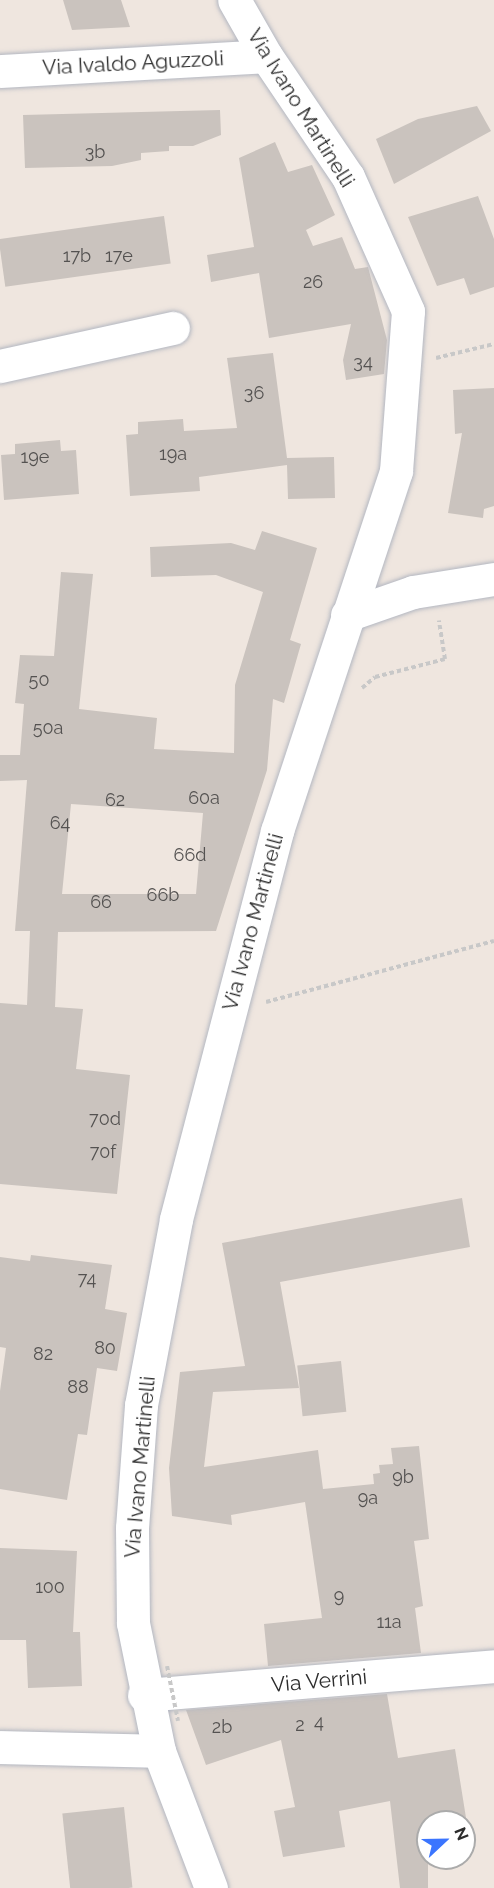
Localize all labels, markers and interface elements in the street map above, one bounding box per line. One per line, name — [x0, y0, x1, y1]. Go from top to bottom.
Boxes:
street label: Via Ivano Martinelli — [242, 24, 360, 192]
street label: Via Ivaldo Aguzzoli — [41, 46, 225, 80]
house number: 3b — [85, 141, 105, 163]
house number: 17b — [63, 245, 91, 267]
house number: 17e — [105, 245, 133, 267]
house number: 26 — [303, 271, 323, 293]
house number: 34 — [353, 351, 373, 373]
house number: 36 — [244, 382, 264, 404]
house number: 19a — [159, 443, 187, 465]
house number: 19e — [21, 446, 49, 468]
house number: 50 — [29, 669, 49, 691]
house number: 50a — [33, 717, 63, 739]
house number: 60a — [188, 787, 220, 809]
house number: 62 — [105, 789, 125, 811]
house number: 64 — [50, 812, 70, 834]
street label: Via Ivano Martinelli — [217, 831, 289, 1013]
house number: 66d — [174, 844, 206, 866]
house number: 66b — [147, 884, 179, 906]
house number: 66 — [90, 891, 112, 913]
house number: 70d — [89, 1108, 121, 1130]
house number: 70f — [90, 1141, 116, 1163]
house number: 74 — [78, 1268, 96, 1290]
house number: 80 — [94, 1337, 116, 1359]
house number: 82 — [33, 1343, 53, 1365]
street label: Via Ivano Martinelli — [119, 1375, 161, 1559]
house number: 88 — [67, 1376, 89, 1398]
house number: 9b — [392, 1466, 414, 1488]
house number: 9a — [358, 1487, 378, 1509]
house number: 100 — [35, 1576, 65, 1598]
house number: 9 — [334, 1585, 344, 1607]
house number: 11a — [376, 1611, 402, 1633]
street label: Via Verrini — [270, 1664, 368, 1698]
house number: 4 — [314, 1711, 324, 1733]
house number: 2 — [295, 1714, 305, 1736]
house number: 2b — [212, 1716, 232, 1738]
north arrow — [416, 1810, 476, 1870]
text: N — [450, 1825, 472, 1843]

